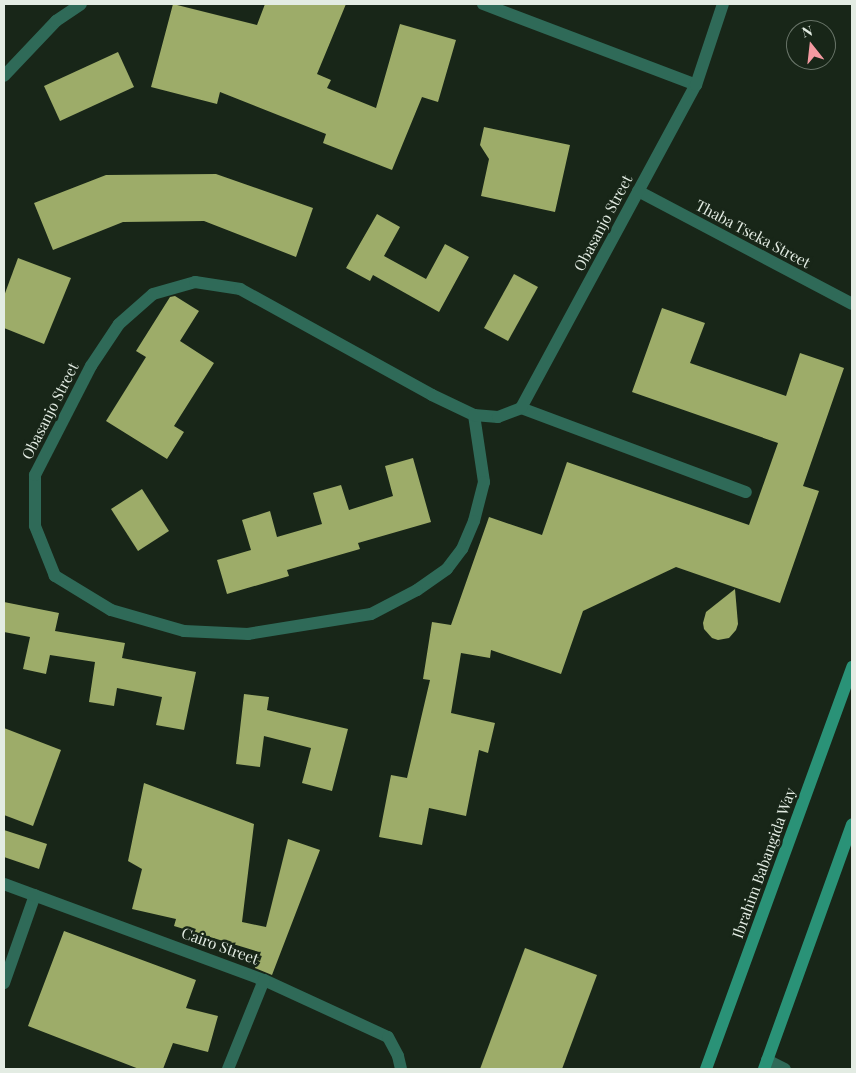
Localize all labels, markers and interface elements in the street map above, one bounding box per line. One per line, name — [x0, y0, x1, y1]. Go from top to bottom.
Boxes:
north arrow — [786, 20, 836, 70]
text: N — [800, 21, 814, 42]
street label: Obasanjo Street — [570, 172, 636, 274]
street label: Thaba Tseka Street — [692, 196, 814, 272]
street label: Obasanjo Street — [18, 360, 82, 462]
street label: Ibrahim Babangida Way — [728, 785, 800, 941]
street label: Cairo Street — [179, 924, 261, 968]

